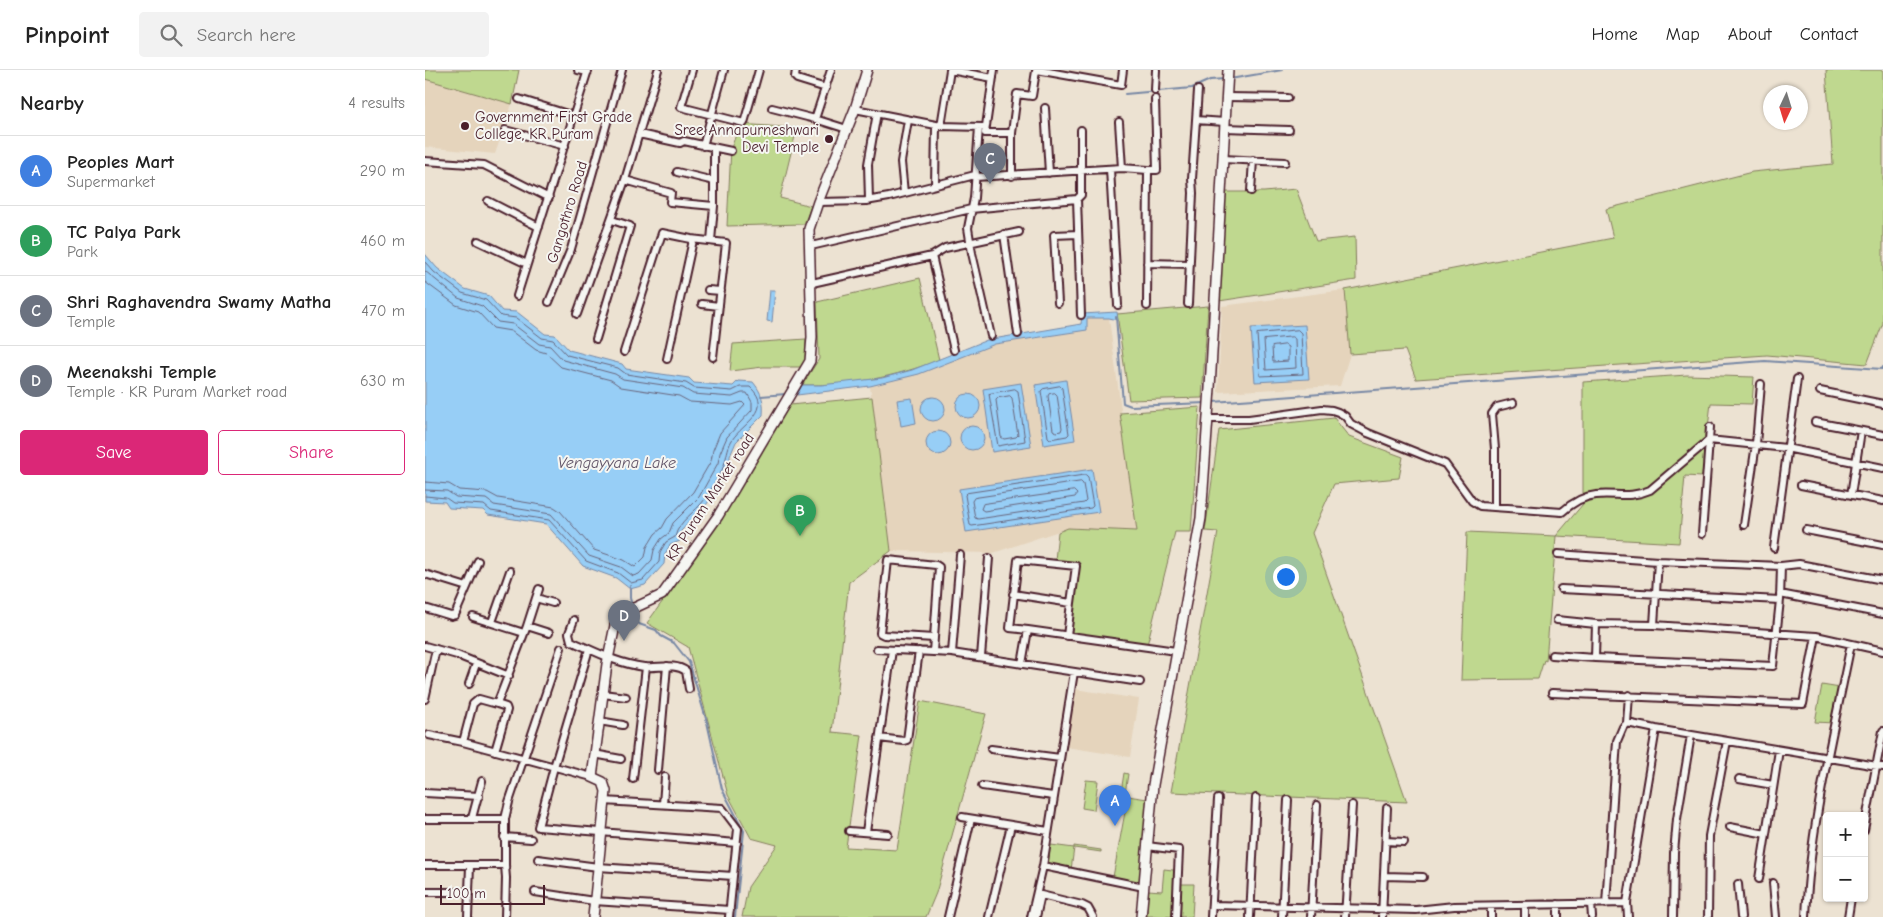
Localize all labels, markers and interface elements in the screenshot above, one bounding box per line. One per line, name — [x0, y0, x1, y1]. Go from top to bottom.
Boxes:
search box — [139, 12, 489, 57]
text: Pinpoint — [25, 21, 109, 49]
icon: search — [157, 21, 185, 49]
text: Search here — [197, 24, 296, 46]
text: Home — [1591, 24, 1638, 45]
text: Map — [1666, 24, 1700, 45]
text: About — [1728, 24, 1772, 45]
text: Contact — [1800, 24, 1858, 45]
north arrow — [1763, 85, 1808, 130]
text: Nearby — [20, 91, 84, 115]
text: 4 results — [348, 94, 405, 112]
place label: Government First Grade College, KR Puram — [475, 108, 632, 143]
marker: Government First Grade College, KR Puram — [459, 120, 471, 132]
place label: Sree Annapurneshwari Devi Temple — [674, 121, 819, 156]
marker: Sree Annapurneshwari Devi Temple — [823, 133, 835, 145]
pin: C — [974, 143, 1006, 184]
text: Peoples Mart — [67, 151, 174, 173]
street label: Gangothro Road — [543, 159, 591, 265]
text: A — [32, 162, 40, 180]
text: 290 m — [360, 162, 405, 180]
text: Supermarket — [67, 173, 155, 191]
text: TC Palya Park — [67, 221, 181, 243]
text: B — [31, 232, 41, 250]
text: 460 m — [360, 232, 405, 250]
text: Park — [67, 243, 98, 261]
text: Shri Raghavendra Swamy Matha — [67, 291, 331, 313]
text: C — [31, 302, 41, 320]
text: 470 m — [361, 302, 405, 320]
text: Temple — [67, 313, 115, 331]
text: Meenakshi Temple — [67, 361, 216, 383]
text: D — [31, 372, 41, 390]
text: 630 m — [360, 372, 405, 390]
text: Temple · KR Puram Market road — [67, 383, 287, 401]
button: Save — [20, 430, 208, 475]
button: Share — [218, 430, 405, 475]
street label: KR Puram Market road — [662, 430, 758, 564]
water label: Vengayyana Lake — [558, 454, 676, 472]
pin: B — [784, 495, 816, 536]
your location — [1273, 564, 1299, 590]
pin: D — [608, 600, 640, 641]
pin: A — [1099, 785, 1131, 826]
map controls — [1823, 812, 1868, 902]
button: + — [1823, 812, 1868, 857]
button: − — [1823, 857, 1868, 902]
scale bar — [440, 882, 545, 905]
text: 100 m — [447, 885, 486, 902]

